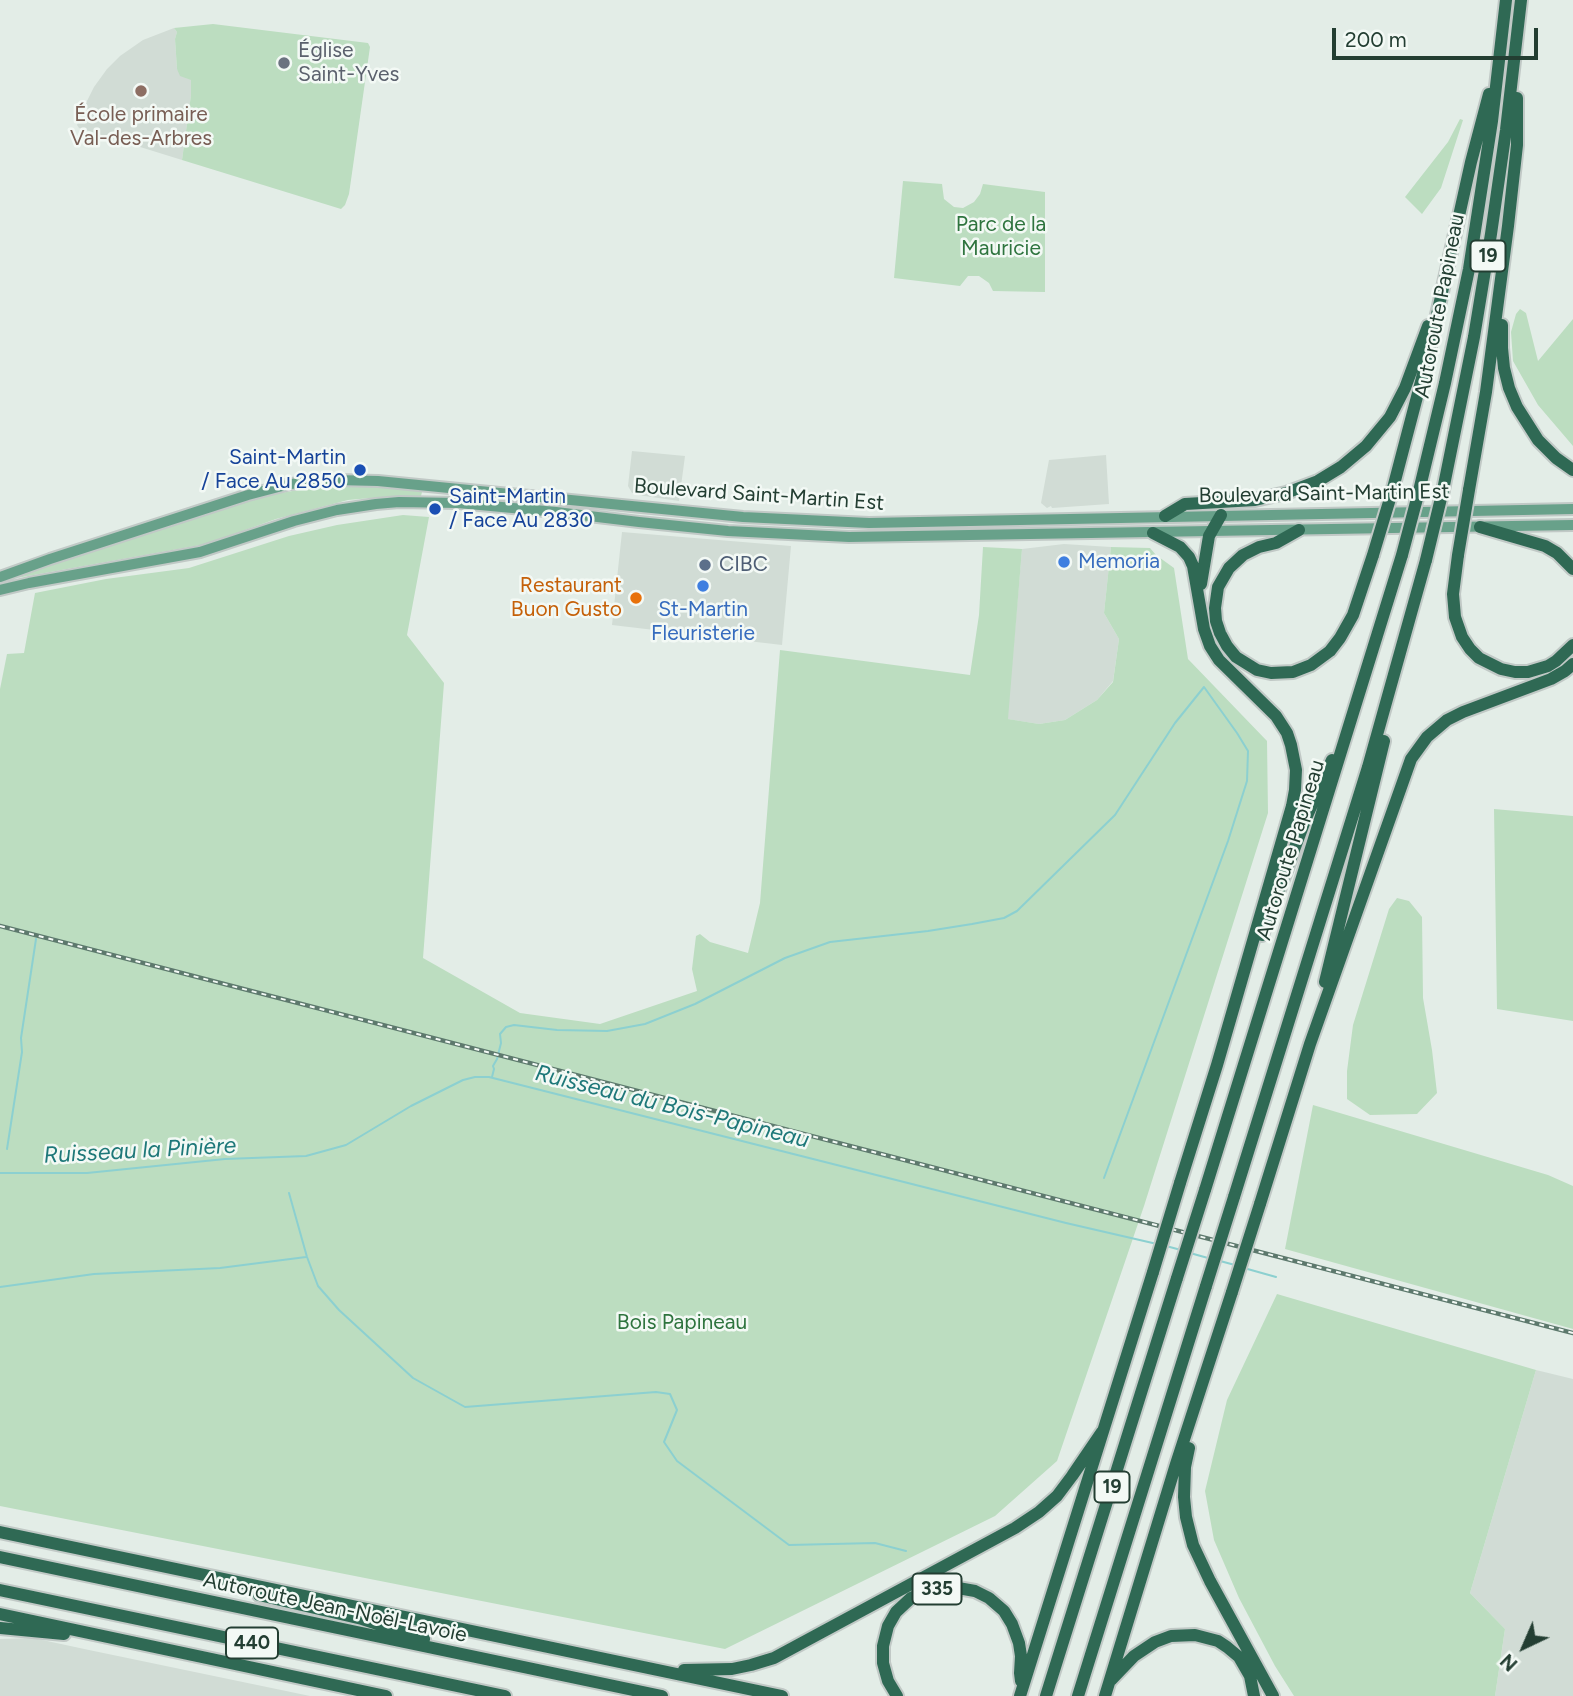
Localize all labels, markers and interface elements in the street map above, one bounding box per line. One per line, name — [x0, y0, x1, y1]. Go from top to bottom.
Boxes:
scale bar — [1335, 14, 1542, 58]
text: 200 m — [1345, 27, 1407, 52]
place label: Église Saint-Yves — [298, 38, 399, 88]
marker: Église Saint-Yves — [276, 55, 292, 71]
marker: École primaire Val-des-Arbres — [133, 83, 149, 99]
place label: École primaire Val-des-Arbres — [70, 102, 212, 152]
park label: Parc de la Mauricie — [956, 212, 1046, 262]
street label: Autoroute Papineau — [1410, 212, 1470, 400]
road number: 19 — [1470, 240, 1506, 272]
place label: Saint-Martin / Face Au 2850 — [201, 445, 346, 495]
marker: Saint-Martin / Face Au 2850 — [352, 462, 368, 478]
street label: Boulevard Saint-Martin Est — [633, 474, 885, 516]
street label: Boulevard Saint-Martin Est — [1198, 479, 1450, 509]
place label: Saint-Martin / Face Au 2830 — [449, 484, 593, 534]
marker: Saint-Martin / Face Au 2830 — [427, 501, 443, 517]
place label: Memoria — [1078, 549, 1160, 575]
place label: CIBC — [719, 552, 768, 578]
marker: Memoria — [1056, 554, 1072, 570]
marker: CIBC — [697, 557, 713, 573]
place label: Restaurant Buon Gusto — [511, 573, 622, 623]
marker: St-Martin Fleuristerie — [695, 578, 711, 594]
marker: Restaurant Buon Gusto — [628, 590, 644, 606]
place label: St-Martin Fleuristerie — [651, 597, 755, 647]
street label: Autoroute Papineau — [1252, 757, 1330, 943]
water label: Ruisseau du Bois-Papineau — [532, 1060, 812, 1154]
water label: Ruisseau la Pinière — [43, 1132, 237, 1170]
park label: Bois Papineau — [617, 1310, 747, 1336]
road number: 19 — [1094, 1471, 1130, 1502]
street label: Autoroute Jean-Noël-Lavoie — [201, 1568, 469, 1648]
road number: 335 — [912, 1574, 962, 1604]
north arrow — [1489, 1612, 1559, 1682]
road number: 440 — [226, 1628, 278, 1658]
text: N — [1496, 1649, 1522, 1676]

